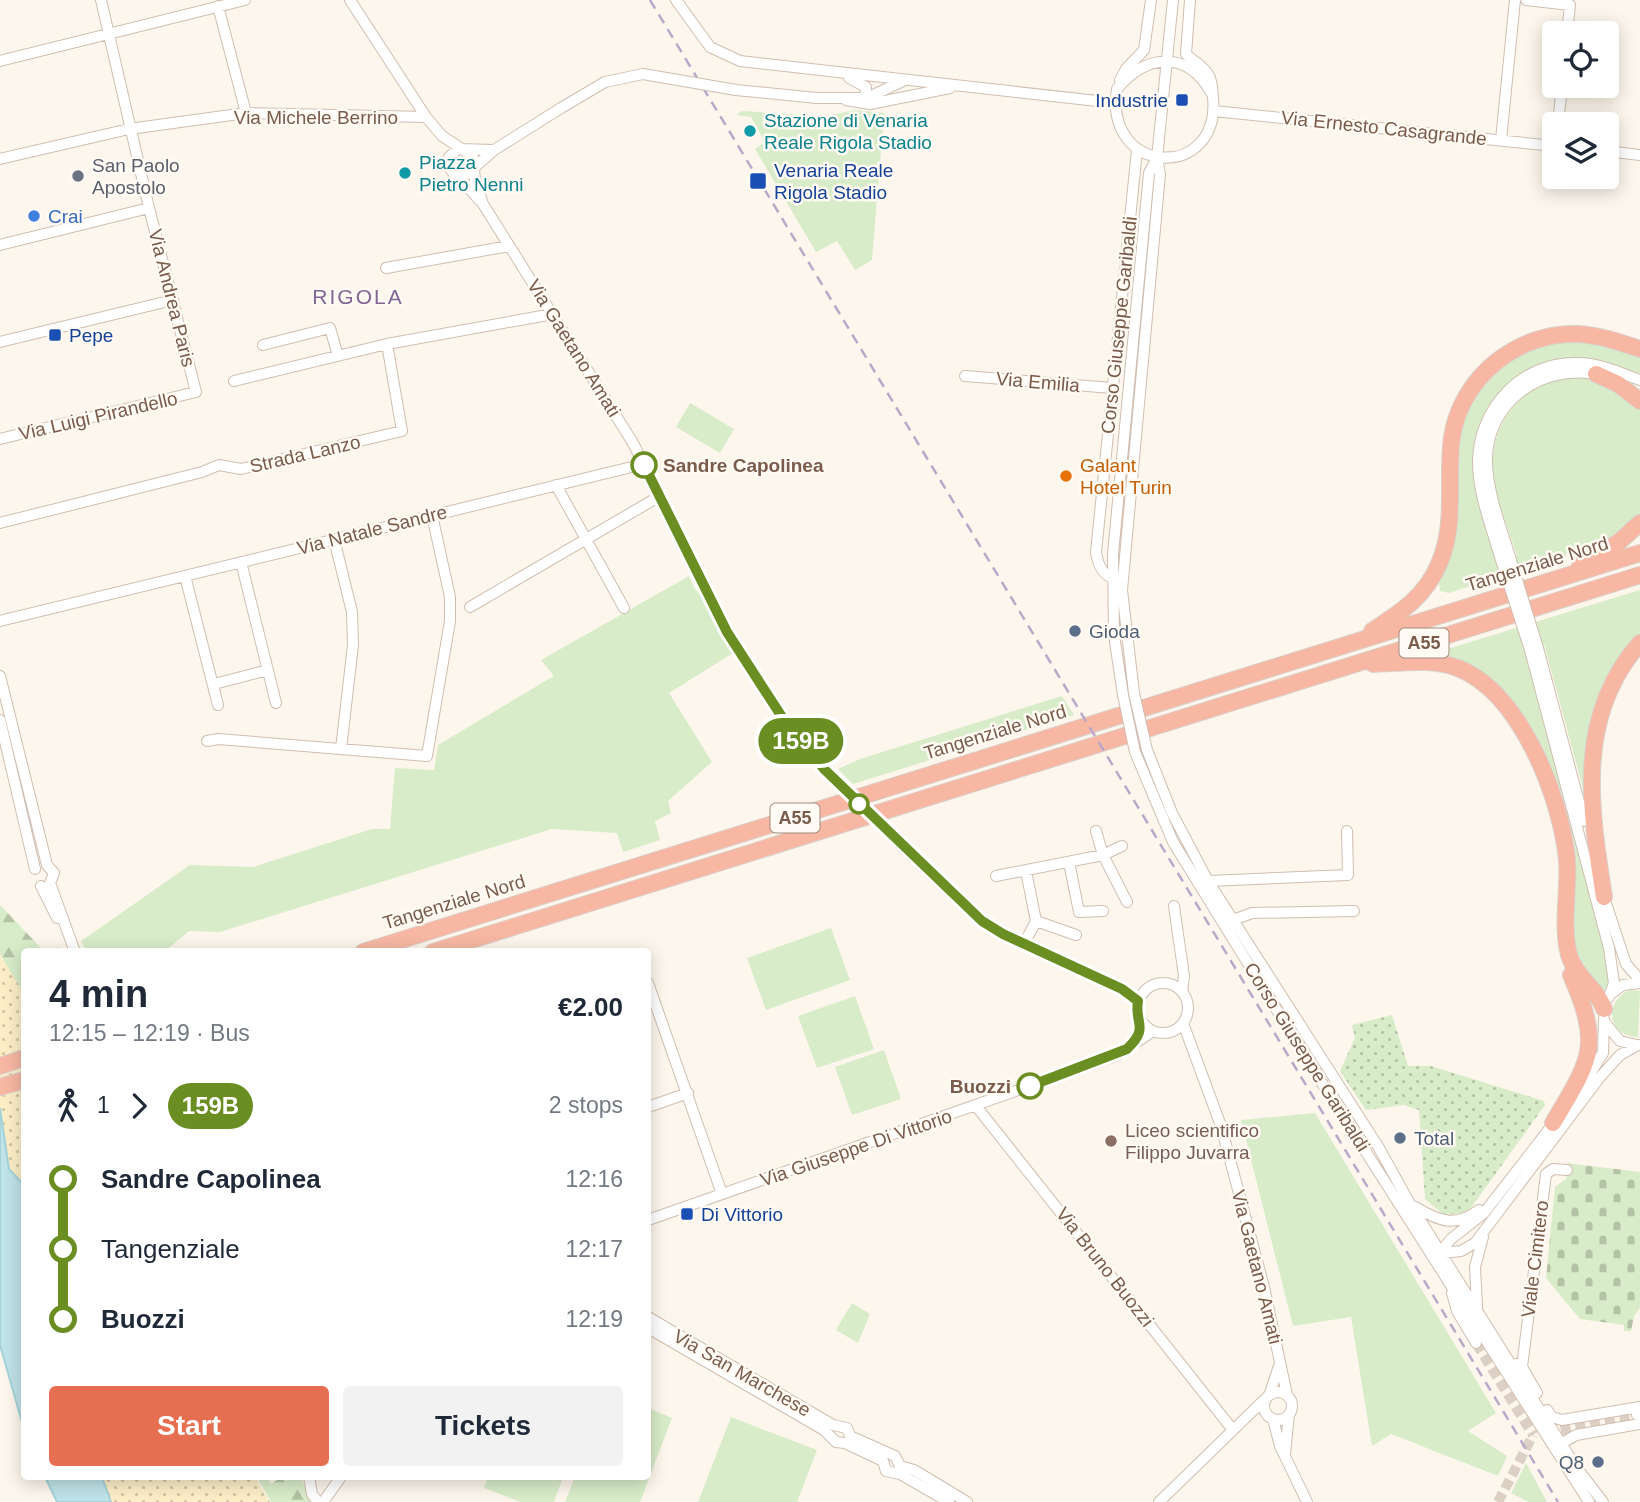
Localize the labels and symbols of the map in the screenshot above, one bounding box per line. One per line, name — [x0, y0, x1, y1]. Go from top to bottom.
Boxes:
place label: Industrie — [1095, 90, 1168, 111]
marker: Industrie — [1174, 92, 1190, 108]
street label: Via Michele Berrino — [234, 107, 398, 128]
street label: Via Ernesto Casagrande — [1280, 107, 1488, 149]
place label: Stazione di Venaria Reale Rigola Stadio — [764, 110, 932, 153]
marker: Stazione di Venaria Reale Rigola Stadio — [742, 123, 758, 139]
place label: Piazza Pietro Nenni — [419, 152, 524, 195]
place label: San Paolo Apostolo — [92, 155, 180, 198]
place label: Venaria Reale Rigola Stadio — [774, 160, 893, 203]
marker: Piazza Pietro Nenni — [397, 165, 413, 181]
marker: San Paolo Apostolo — [70, 168, 86, 184]
marker: Venaria Reale Rigola Stadio — [748, 171, 768, 191]
place label: Crai — [48, 206, 83, 227]
marker: Crai — [26, 208, 42, 224]
street label: Corso Giuseppe Garibaldi — [1097, 215, 1141, 435]
street label: Via Andrea Paris — [145, 227, 199, 369]
street label: Via Gaetano Amati — [523, 275, 625, 421]
district label: RIGOLA — [312, 285, 404, 308]
place label: Pepe — [69, 325, 113, 346]
marker: Pepe — [47, 327, 63, 343]
street label: Via Emilia — [995, 368, 1081, 396]
street label: Via Luigi Pirandello — [17, 388, 179, 444]
street label: Strada Lanzo — [248, 431, 362, 477]
marker: Sandre Capolinea — [631, 452, 657, 478]
place label: Sandre Capolinea — [663, 455, 824, 476]
place label: Galant Hotel Turin — [1080, 455, 1172, 498]
marker: Galant Hotel Turin — [1058, 468, 1074, 484]
street label: Via Natale Sandre — [295, 501, 449, 559]
street label: Tangenziale Nord — [1463, 532, 1611, 596]
place label: Gioda — [1089, 621, 1140, 642]
marker: Gioda — [1067, 623, 1083, 639]
road number: A55 — [1400, 628, 1448, 658]
street label: Tangenziale Nord — [921, 700, 1069, 764]
line badge: 159B — [752, 718, 850, 764]
unlabelled marker — [849, 794, 869, 814]
road number: A55 — [770, 804, 820, 832]
street label: Tangenziale Nord — [380, 870, 528, 934]
street label: Corso Giuseppe Garibaldi — [1240, 959, 1374, 1155]
marker: Buozzi — [1017, 1073, 1043, 1099]
place label: Buozzi — [950, 1076, 1011, 1097]
street label: Via Giuseppe Di Vittorio — [758, 1105, 954, 1191]
place label: Liceo scientifico Filippo Juvarra — [1125, 1120, 1259, 1163]
place label: Total — [1414, 1128, 1454, 1149]
marker: Total — [1392, 1130, 1408, 1146]
marker: Liceo scientifico Filippo Juvarra — [1103, 1133, 1119, 1149]
street label: Via Gaetano Amati — [1228, 1188, 1286, 1346]
street label: Viale Cimitero — [1517, 1199, 1553, 1319]
street label: Via Bruno Buozzi — [1052, 1203, 1158, 1331]
place label: Di Vittorio — [701, 1204, 783, 1225]
marker: Di Vittorio — [679, 1206, 695, 1222]
street label: Via San Marchese — [670, 1325, 814, 1421]
place label: Q8 — [1559, 1452, 1584, 1473]
marker: Q8 — [1590, 1454, 1606, 1470]

